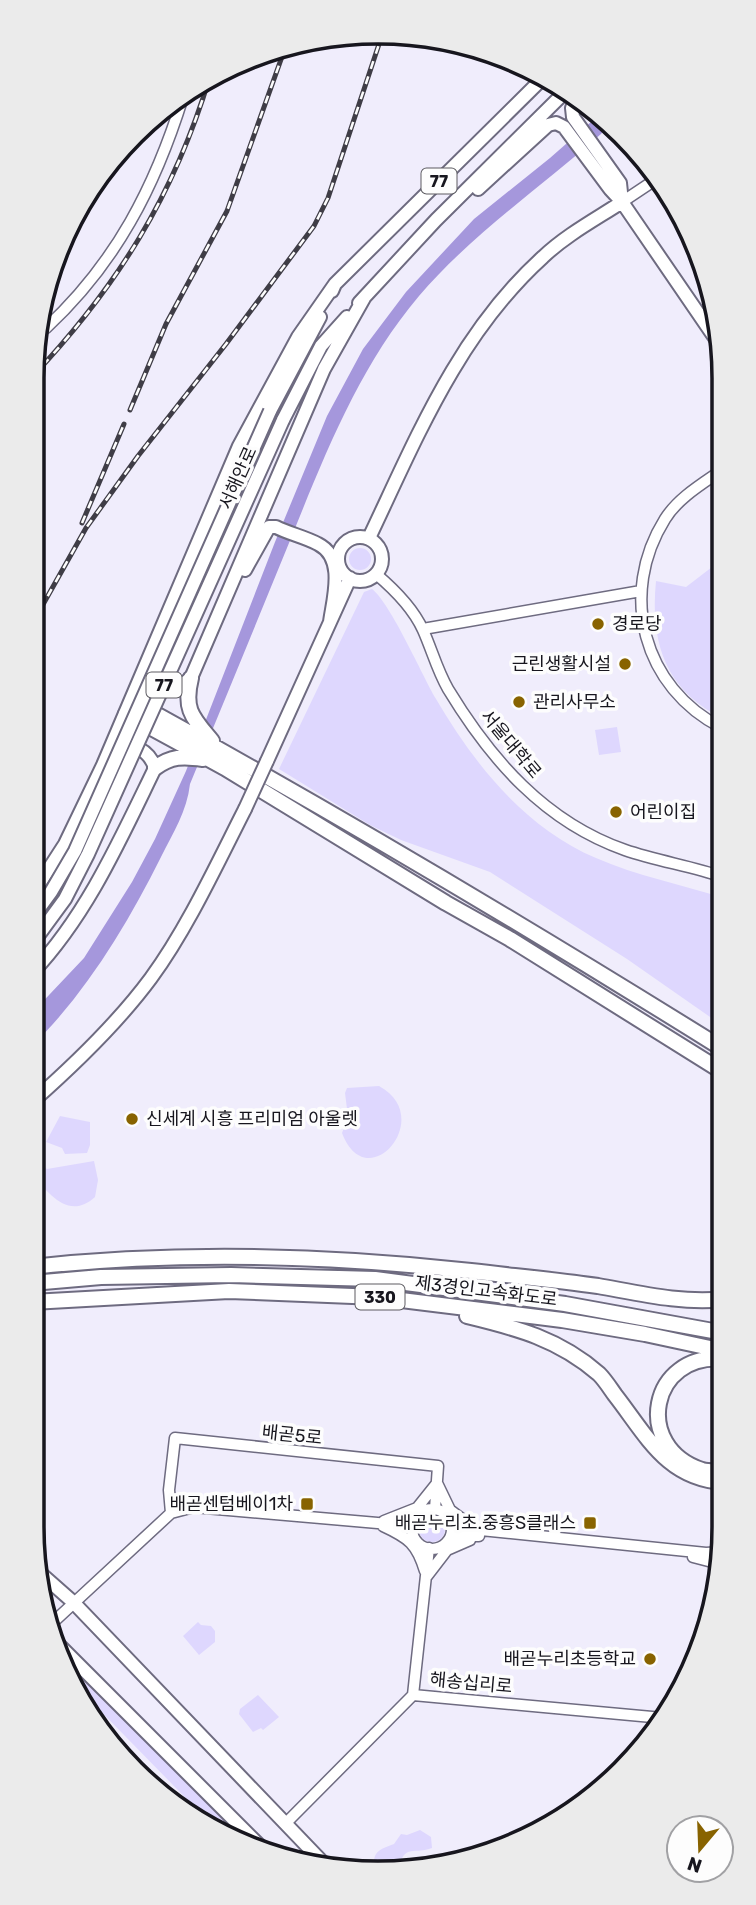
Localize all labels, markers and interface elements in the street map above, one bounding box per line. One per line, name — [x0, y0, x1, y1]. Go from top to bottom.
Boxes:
road number: 77 — [422, 168, 457, 194]
street label: 서해안로 — [214, 443, 262, 513]
place label: 경로당 — [612, 613, 662, 635]
marker: 경로당 — [590, 616, 606, 632]
place label: 근린생활시설 — [512, 653, 611, 675]
marker: 근린생활시설 — [617, 656, 633, 672]
road number: 77 — [146, 672, 182, 698]
place label: 관리사무소 — [533, 691, 616, 713]
marker: 관리사무소 — [511, 694, 527, 710]
street label: 서울대학로 — [476, 705, 546, 783]
place label: 어린이집 — [630, 801, 696, 823]
marker: 어린이집 — [608, 804, 624, 820]
place label: 신세계 시흥 프리미엄 아울렛 — [146, 1108, 358, 1130]
marker: 신세계 시흥 프리미엄 아울렛 — [124, 1111, 140, 1127]
street label: 제3경인고속화도로 — [414, 1271, 558, 1311]
road number: 330 — [356, 1284, 404, 1310]
street label: 배곧5로 — [261, 1421, 323, 1449]
place label: 배곧센텀베이1차 — [169, 1493, 293, 1515]
marker: 배곧센텀베이1차 — [299, 1496, 315, 1512]
place label: 배곧누리초.중흥S클래스 — [395, 1512, 576, 1534]
marker: 배곧누리초.중흥S클래스 — [582, 1515, 598, 1531]
place label: 배곧누리초등학교 — [504, 1648, 636, 1670]
marker: 배곧누리초등학교 — [642, 1651, 658, 1667]
street label: 해송십리로 — [429, 1668, 513, 1698]
north arrow — [665, 1814, 735, 1884]
text: N — [684, 1852, 705, 1878]

